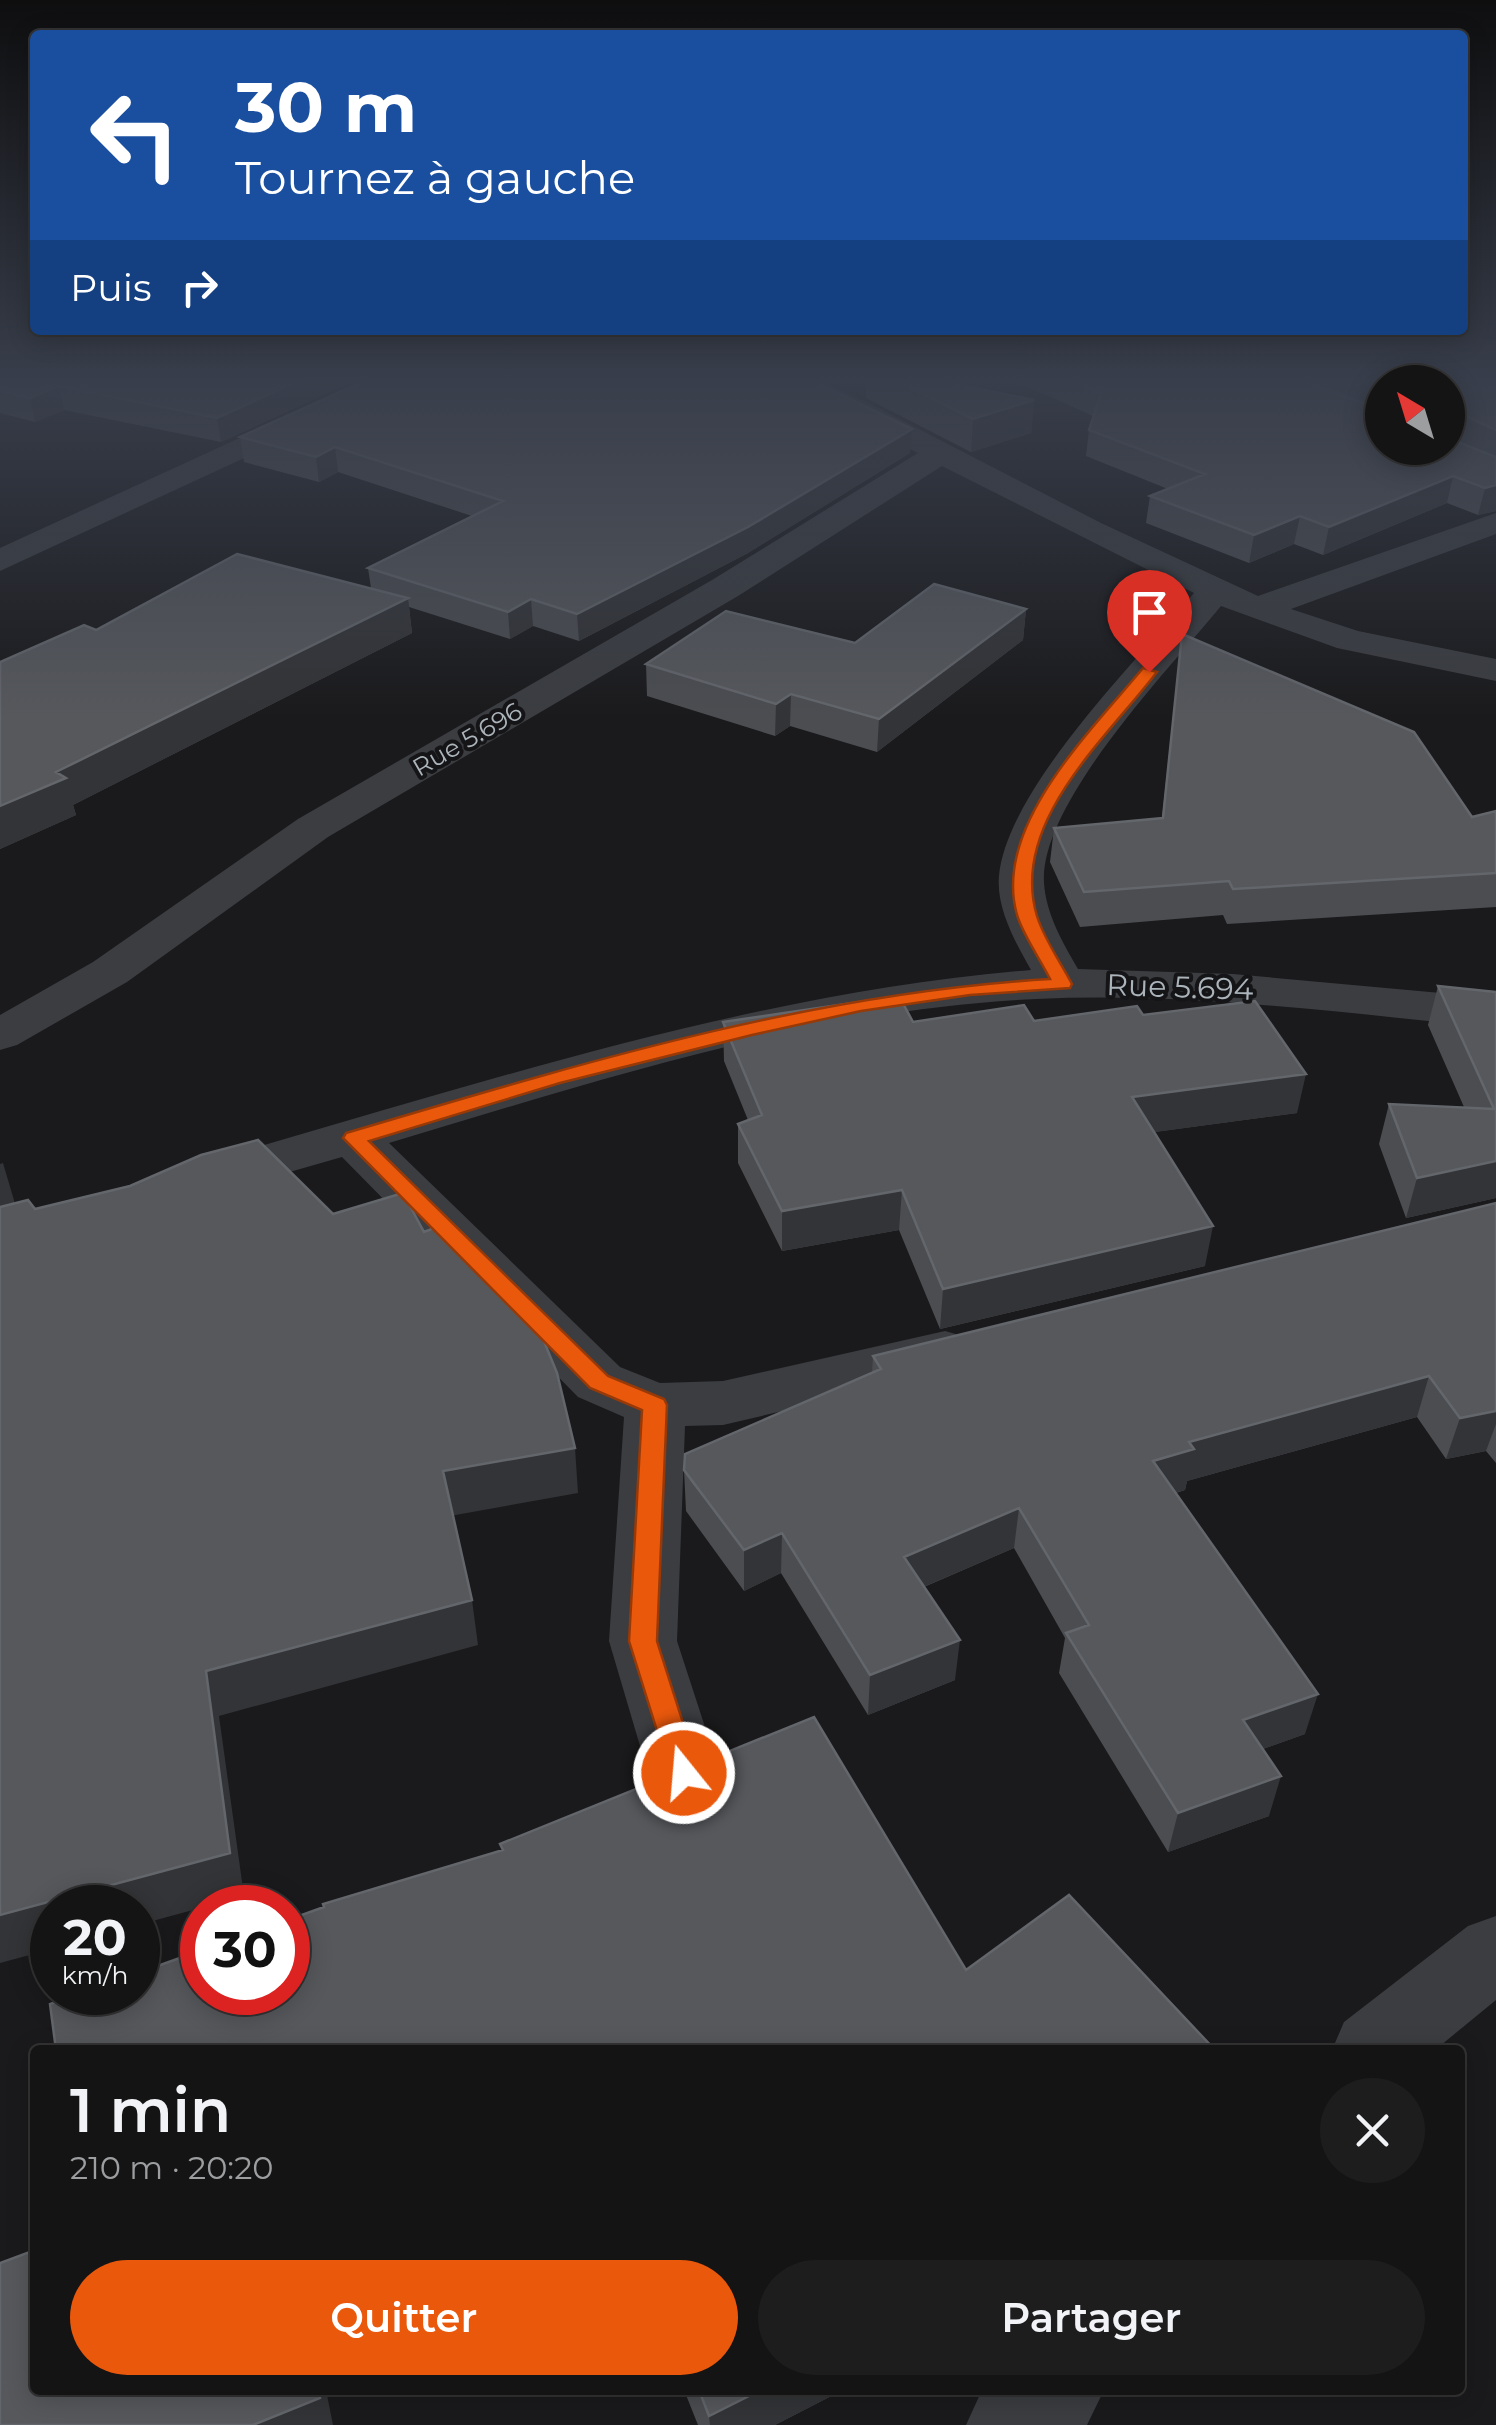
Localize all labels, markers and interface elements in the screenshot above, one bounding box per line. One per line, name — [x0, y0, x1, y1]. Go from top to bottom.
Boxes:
text: 30 m — [235, 64, 417, 150]
icon: left — [70, 70, 200, 200]
text: Tournez à gauche — [235, 150, 635, 205]
icon: right — [172, 260, 227, 315]
text: Puis — [70, 264, 152, 311]
north arrow — [1365, 365, 1465, 465]
map controls — [1365, 365, 1465, 465]
pin — [1107, 570, 1192, 673]
icon: arrive — [1122, 585, 1177, 640]
street label: Rue 5.696 — [407, 696, 527, 782]
street label: Rue 5.694 — [1106, 966, 1254, 1008]
position arrow — [632, 1721, 736, 1825]
speed limit sign: 30 — [180, 1885, 310, 2015]
text: 20 — [63, 1907, 127, 1968]
text: km/h — [62, 1960, 128, 1990]
text: 1 min — [70, 2074, 231, 2147]
button: close — [1320, 2078, 1425, 2183]
text: 210 m · 20:20 — [70, 2148, 273, 2187]
button: Quitter — [70, 2260, 738, 2375]
button: Partager — [758, 2260, 1425, 2375]

